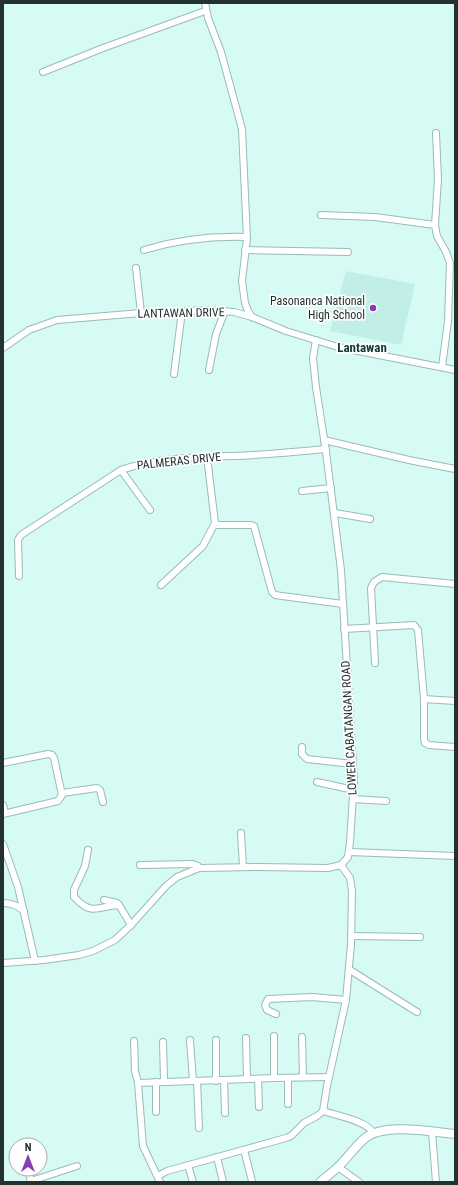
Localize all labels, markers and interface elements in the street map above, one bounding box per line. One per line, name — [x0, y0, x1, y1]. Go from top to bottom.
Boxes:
place label: Pasonanca National High School — [270, 294, 365, 322]
marker: Pasonanca National High School — [368, 303, 378, 313]
street label: LANTAWAN DRIVE — [137, 305, 225, 321]
district label: Lantawan — [337, 340, 387, 355]
street label: PALMERAS DRIVE — [136, 450, 222, 472]
street label: LOWER CABATANGAN ROAD — [338, 660, 360, 796]
north arrow — [8, 1137, 48, 1177]
text: N — [25, 1141, 32, 1154]

